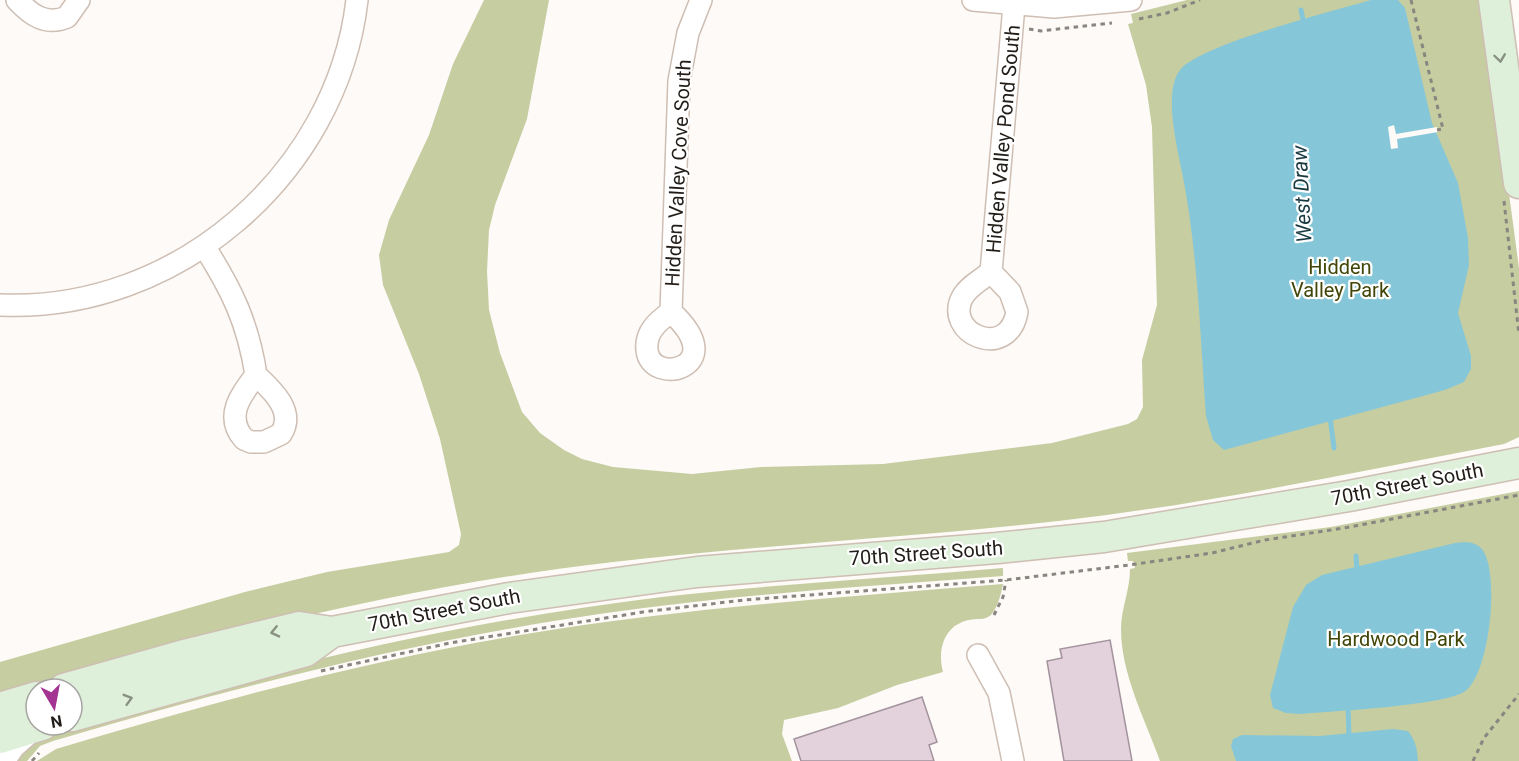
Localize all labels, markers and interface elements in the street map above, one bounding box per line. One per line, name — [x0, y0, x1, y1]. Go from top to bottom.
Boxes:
street label: Hidden Valley Pond South — [981, 24, 1025, 254]
one-way arrow — [1494, 53, 1506, 62]
street label: Hidden Valley Cove South — [660, 59, 696, 287]
water label: West Draw — [1287, 144, 1317, 243]
park label: Hidden Valley Park — [1291, 255, 1390, 302]
street label: 70th Street South — [1329, 457, 1485, 511]
street label: 70th Street South — [848, 536, 1004, 570]
street label: 70th Street South — [366, 583, 522, 637]
one-way arrow — [270, 625, 280, 638]
park label: Hardwood Park — [1327, 627, 1466, 651]
north arrow — [24, 677, 84, 737]
one-way arrow — [122, 694, 133, 706]
text: N — [49, 711, 64, 732]

